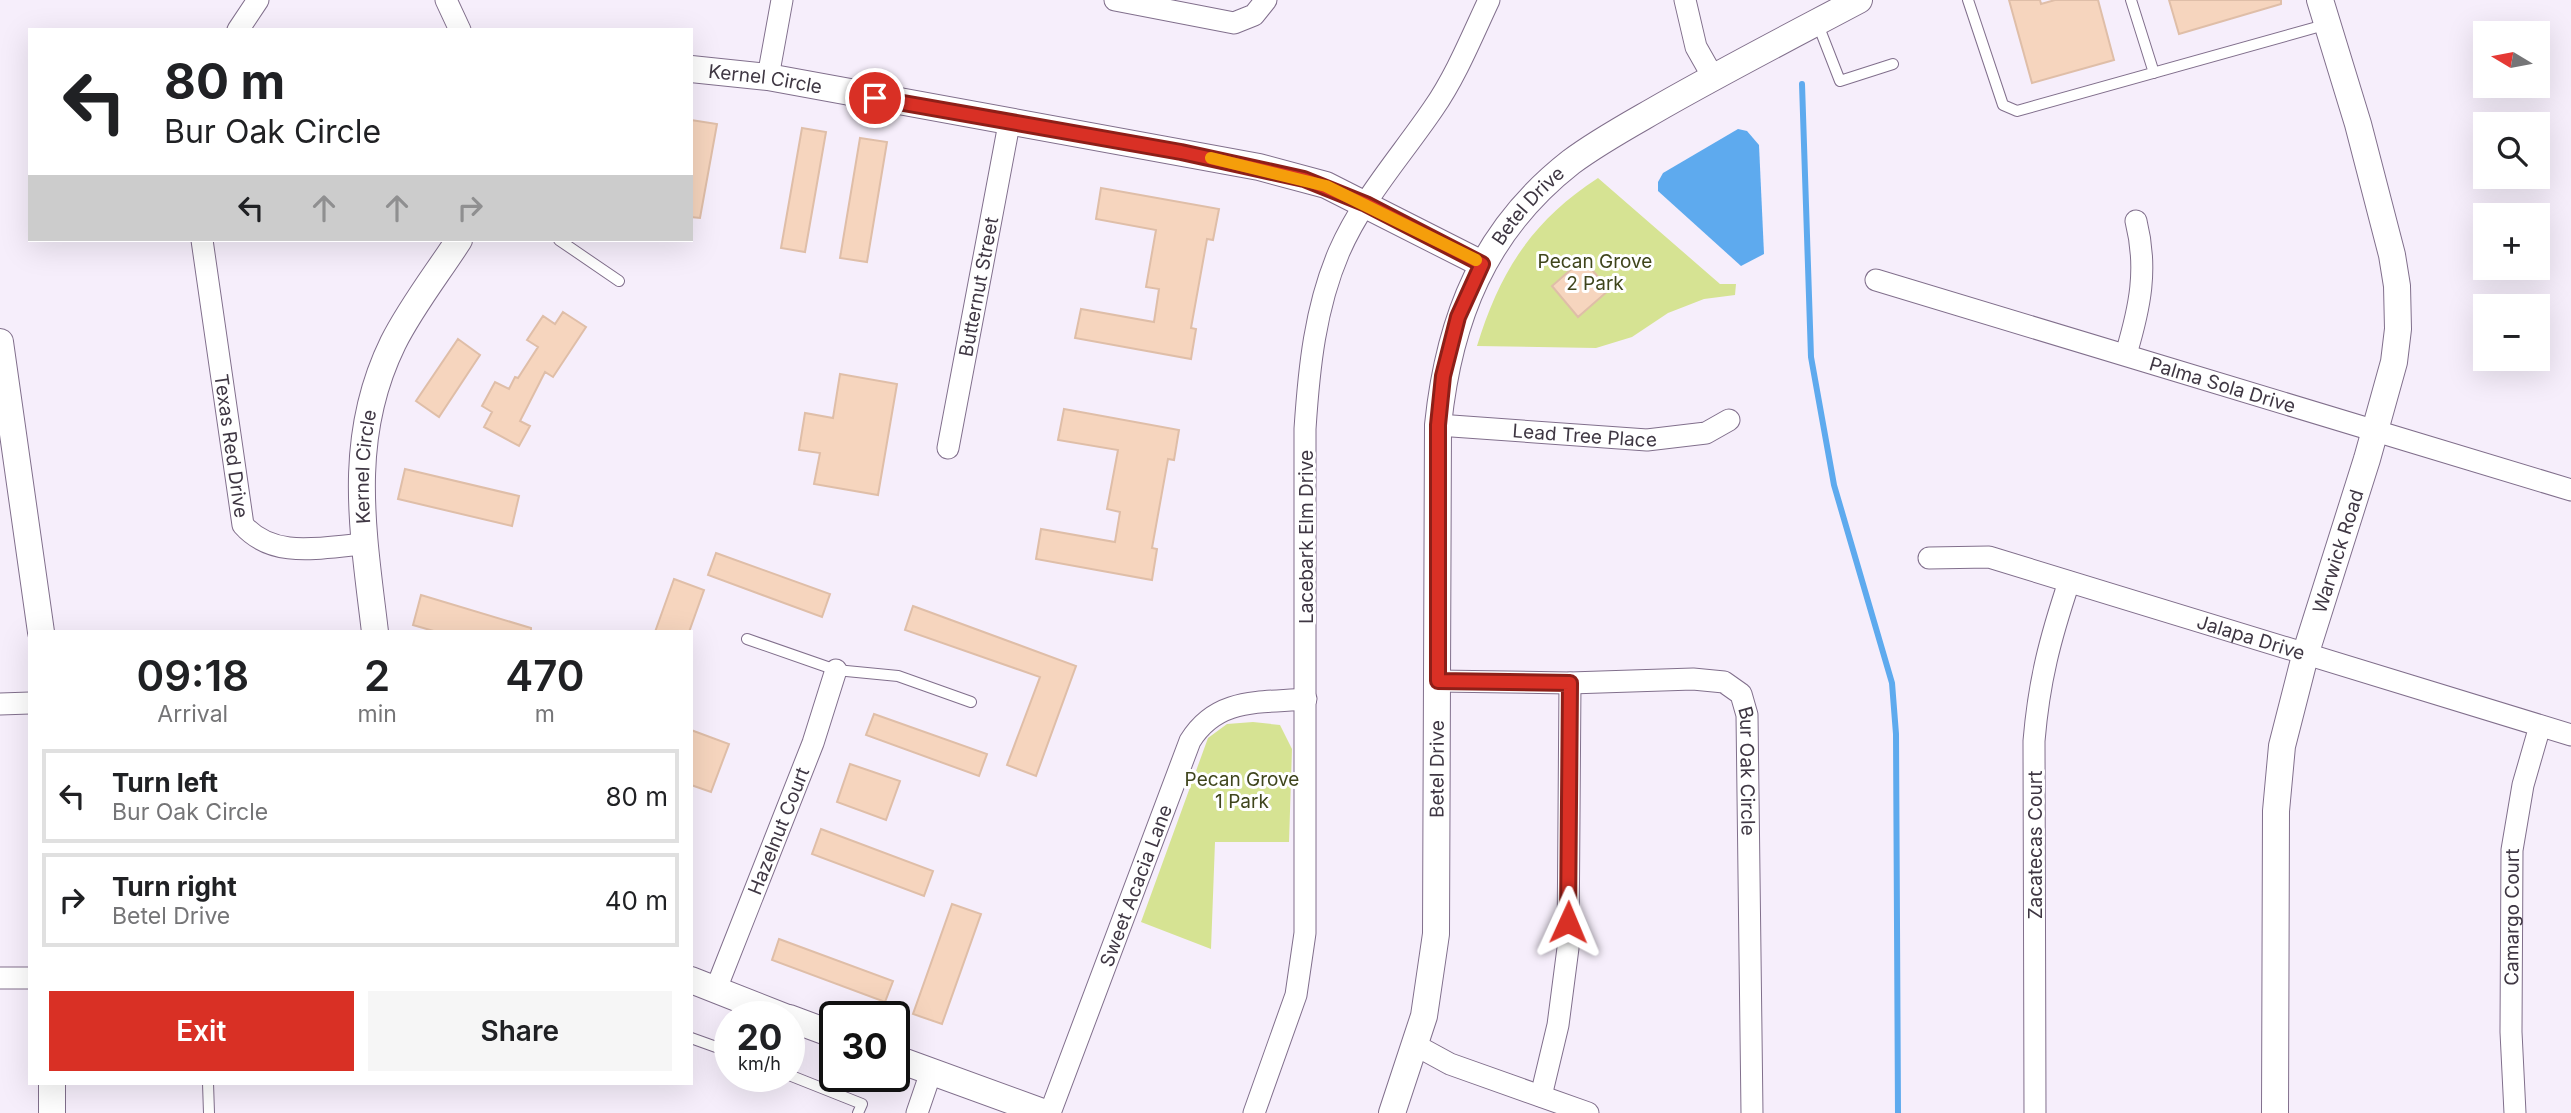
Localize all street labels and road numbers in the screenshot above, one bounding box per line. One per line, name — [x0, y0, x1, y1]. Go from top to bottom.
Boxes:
street label: Kernel Circle — [707, 60, 824, 99]
street label: Betel Drive — [1487, 162, 1569, 249]
street label: Butternut Street — [954, 215, 1003, 359]
street label: Palma Sola Drive — [2147, 352, 2298, 418]
street label: Texas Red Drive — [209, 373, 253, 519]
street label: Kernel Circle — [351, 408, 381, 525]
street label: Lead Tree Place — [1512, 419, 1658, 452]
street label: Lacebark Elm Drive — [1295, 450, 1318, 624]
street label: Warwick Road — [2308, 487, 2369, 616]
street label: Jalapa Drive — [2194, 610, 2308, 665]
street label: Bur Oak Circle — [1733, 704, 1760, 836]
street label: Betel Drive — [1425, 720, 1449, 818]
street label: Hazelnut Court — [743, 764, 814, 898]
street label: Zacatecas Court — [2024, 771, 2047, 919]
street label: Sweet Acacia Lane — [1095, 802, 1177, 970]
street label: Camargo Court — [2500, 848, 2524, 986]

